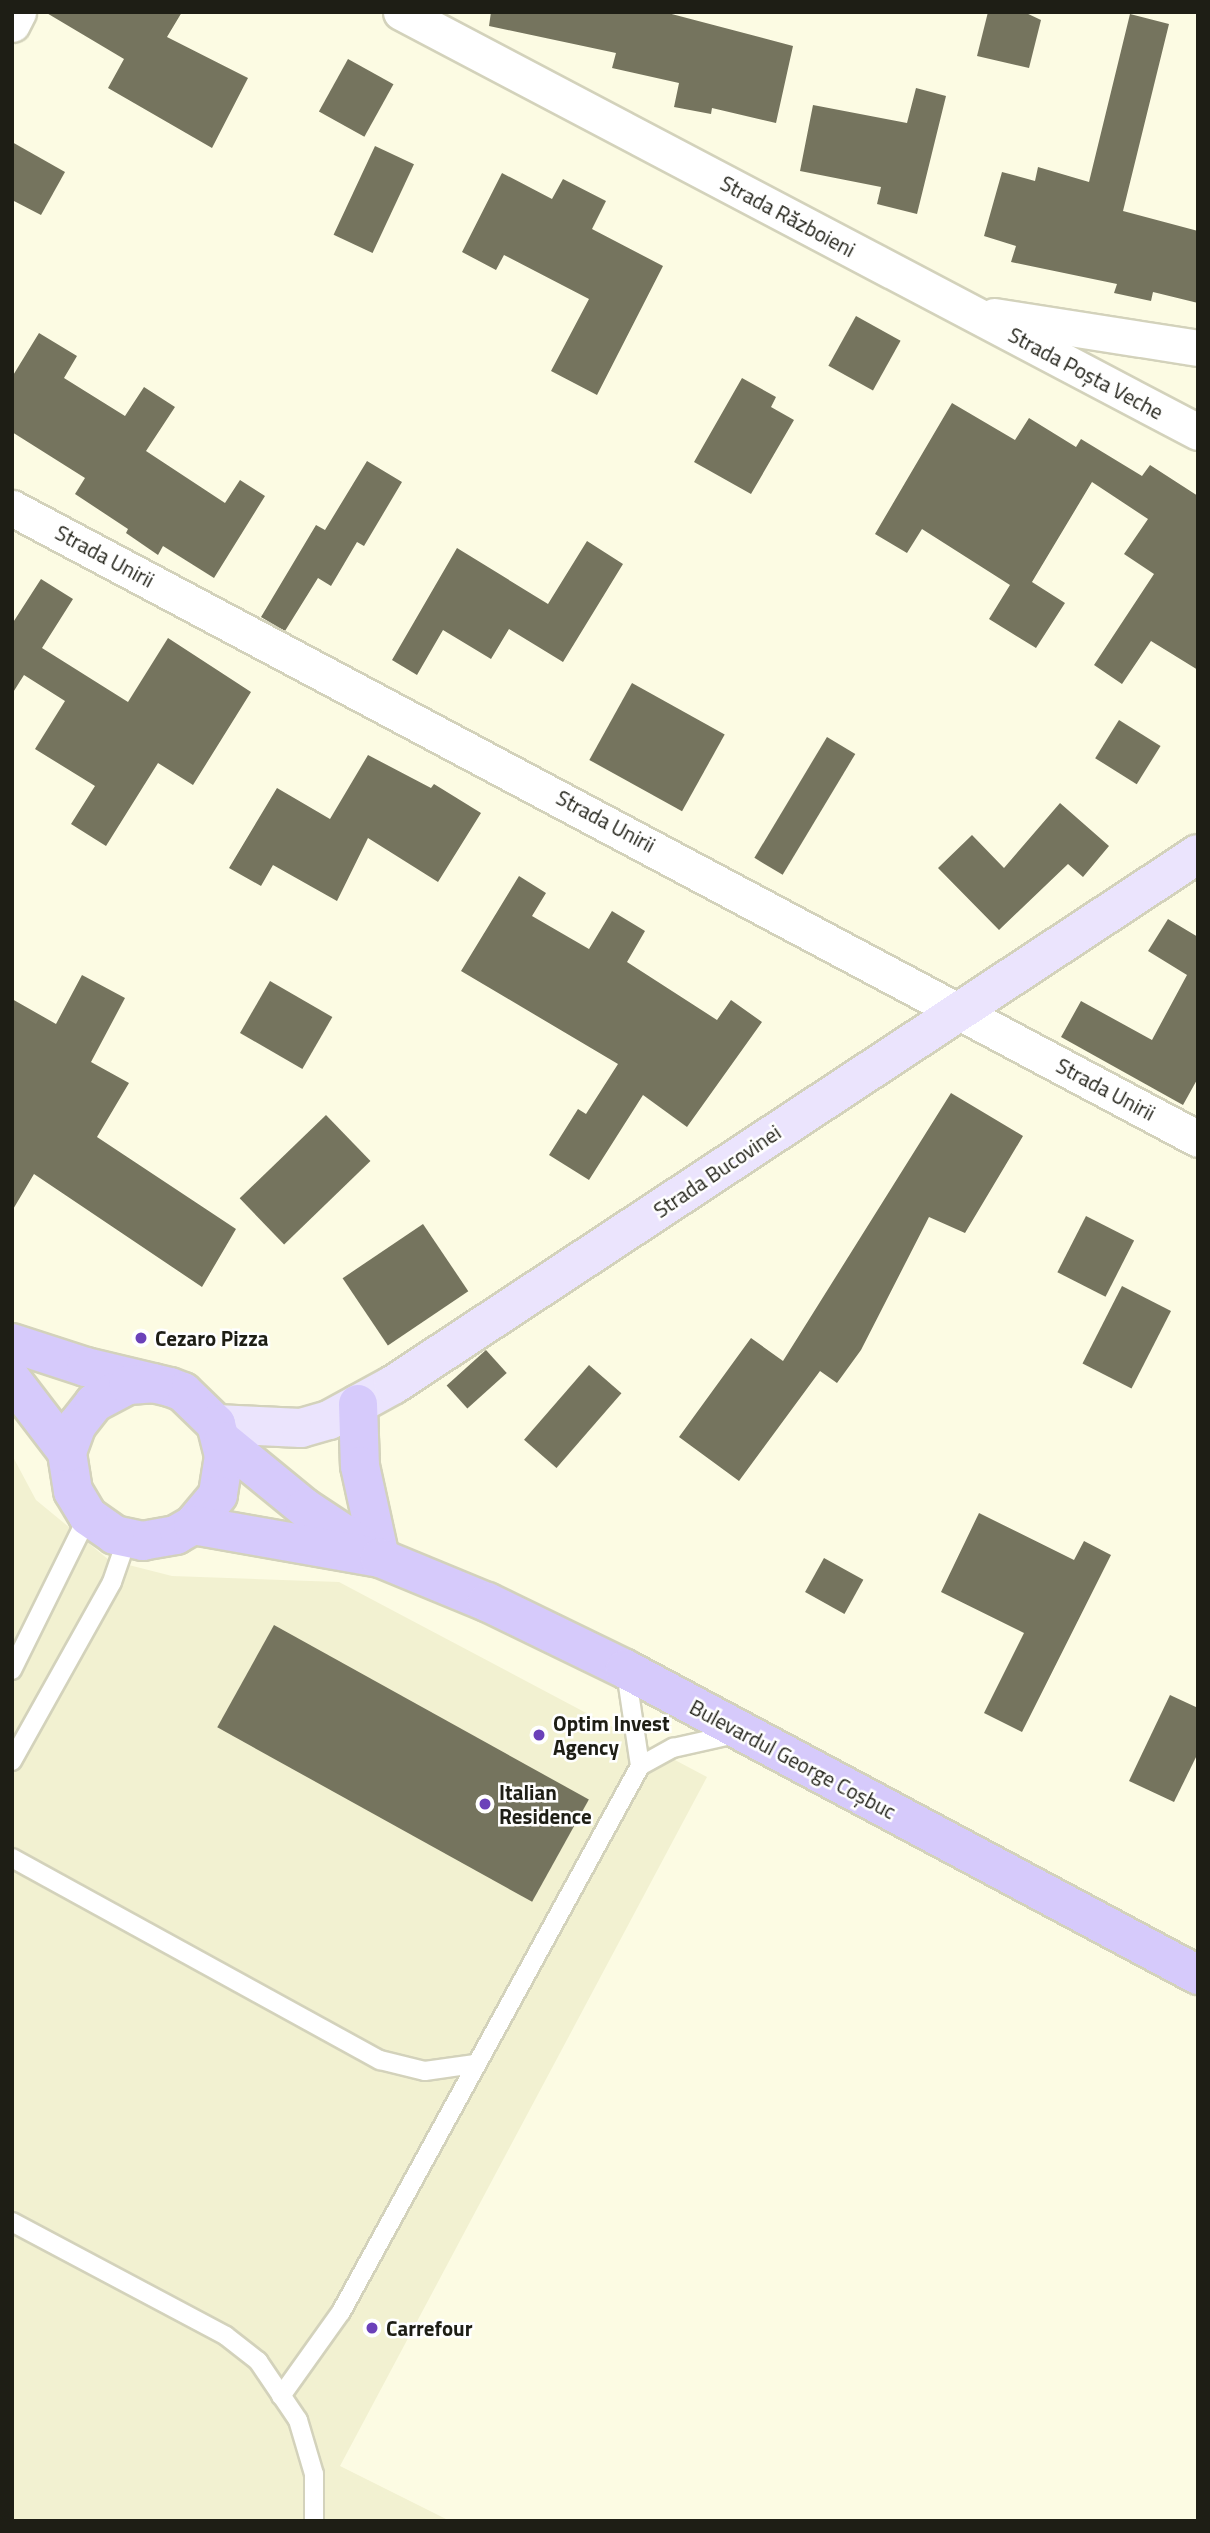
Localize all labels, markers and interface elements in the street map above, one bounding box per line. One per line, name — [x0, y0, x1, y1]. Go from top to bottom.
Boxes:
street label: Strada Războieni — [716, 170, 860, 262]
street label: Strada Poșta Veche — [1004, 322, 1168, 424]
street label: Strada Unirii — [51, 519, 159, 593]
street label: Strada Unirii — [552, 784, 660, 858]
street label: Strada Unirii — [1052, 1052, 1160, 1126]
street label: Strada Bucovinei — [649, 1119, 785, 1223]
place label: Cezaro Pizza — [155, 1325, 268, 1351]
marker: Cezaro Pizza — [133, 1330, 149, 1346]
street label: Bulevardul George Coșbuc — [686, 1694, 900, 1824]
place label: Optim Invest Agency — [553, 1710, 670, 1760]
marker: Optim Invest Agency — [531, 1727, 547, 1743]
place label: Italian Residence — [499, 1779, 592, 1829]
marker: Italian Residence — [477, 1796, 493, 1812]
place label: Carrefour — [386, 2315, 472, 2341]
marker: Carrefour — [364, 2320, 380, 2336]

